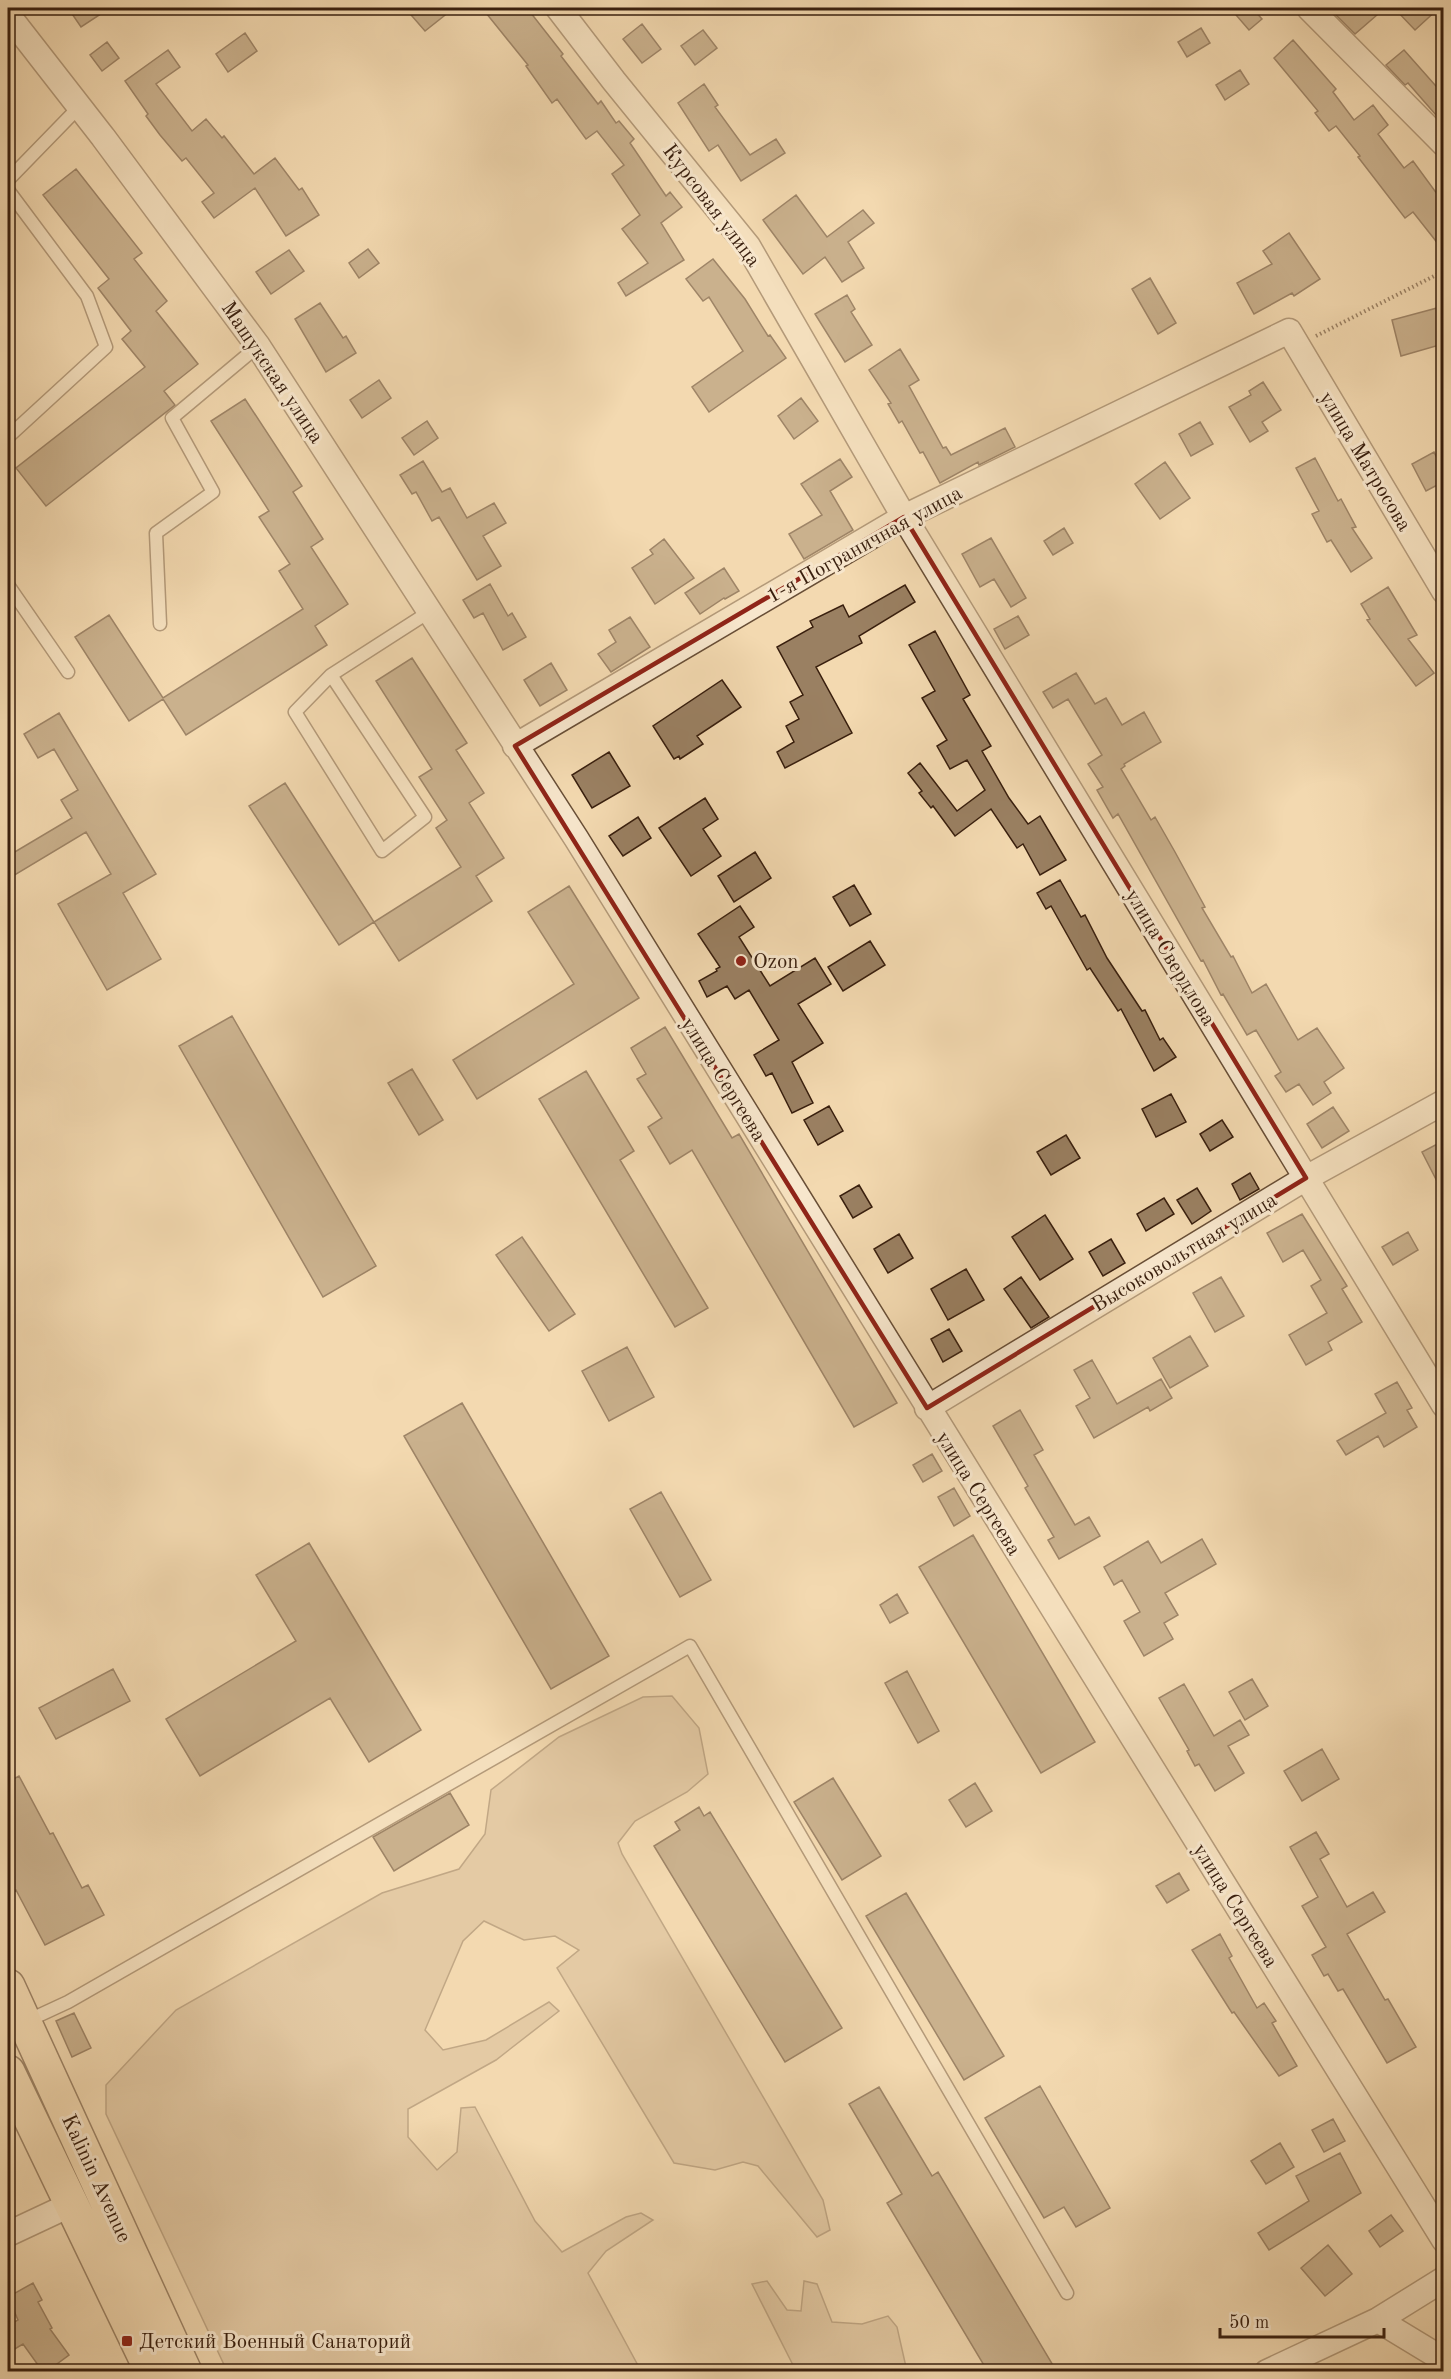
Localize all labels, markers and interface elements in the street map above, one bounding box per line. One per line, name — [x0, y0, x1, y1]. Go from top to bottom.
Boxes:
street label: Курсовая улица — [658, 141, 764, 271]
street label: Машукская улица — [217, 298, 327, 448]
street label: улица Матросова — [1315, 388, 1415, 535]
street label: 1-я Пограничная улица — [764, 483, 966, 608]
street label: улица Свердлова — [1121, 886, 1219, 1030]
place label: Ozon — [753, 952, 799, 973]
marker: Ozon — [734, 954, 748, 968]
street label: улица Сергеева — [676, 1014, 769, 1146]
street label: Высоковольтная улица — [1088, 1190, 1281, 1317]
street label: улица Сергеева — [931, 1428, 1024, 1560]
street label: улица Сергеева — [1188, 1840, 1281, 1972]
street label: Kalinin Avenue — [57, 2111, 134, 2246]
scale bar — [1220, 2301, 1384, 2339]
text: 50 m — [1229, 2314, 1269, 2332]
place label: Детский Военный Санаторий — [139, 2332, 411, 2353]
marker: Детский Военный Санаторий — [120, 2334, 134, 2348]

